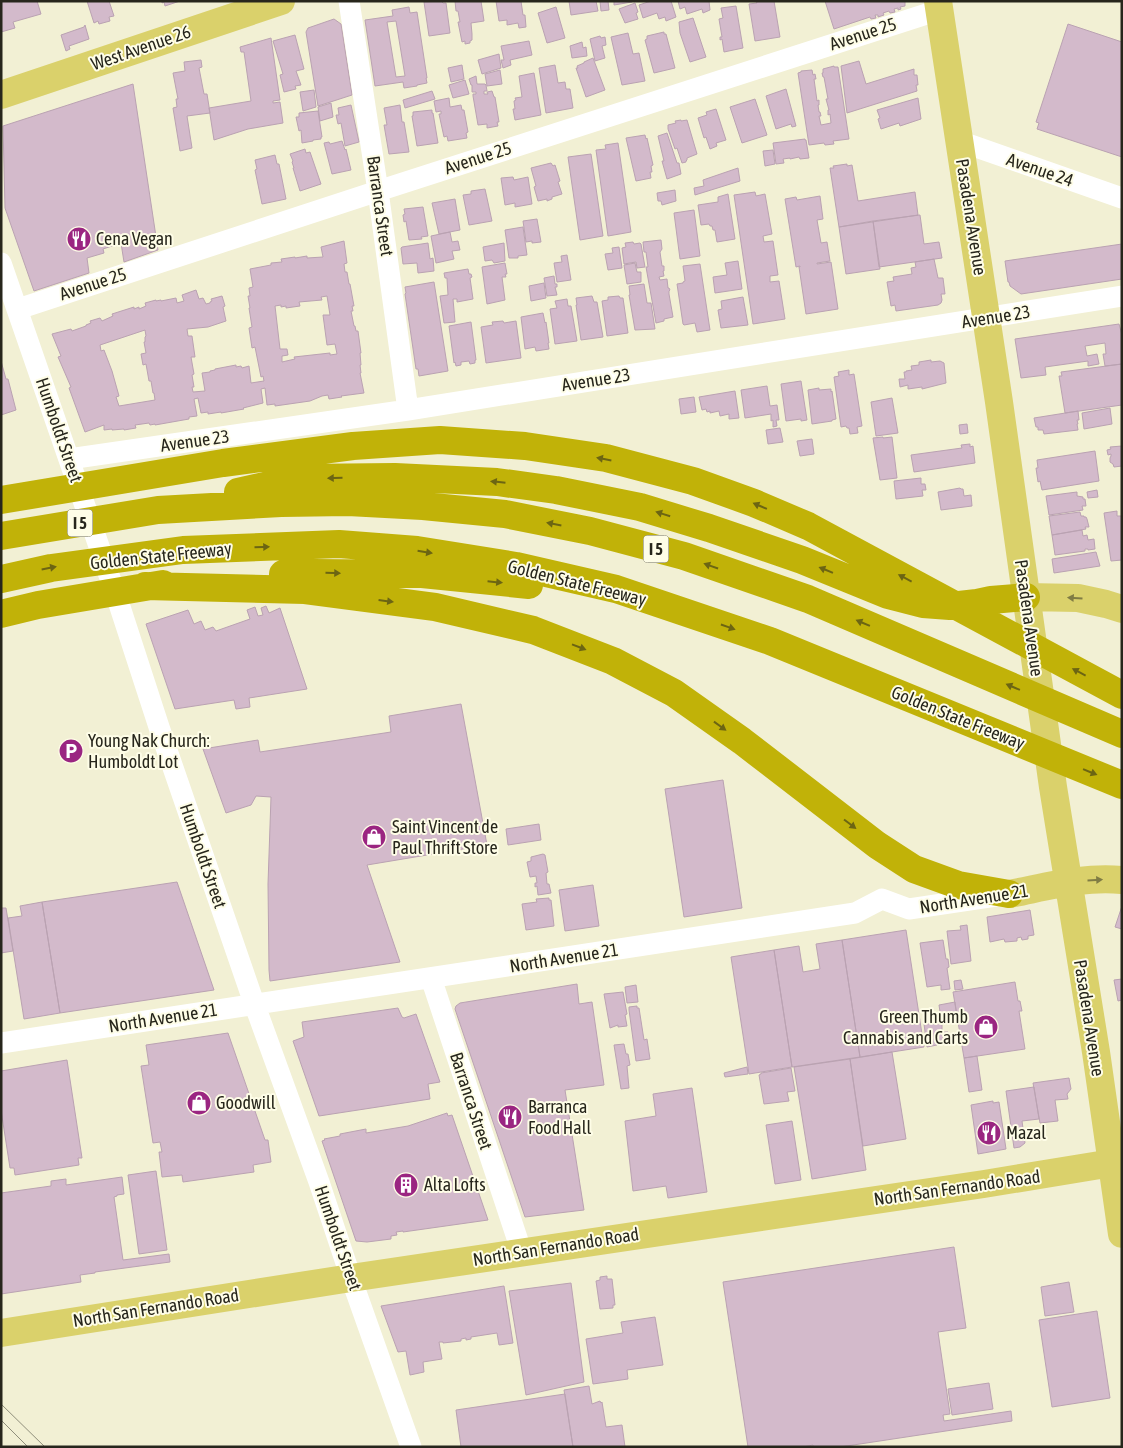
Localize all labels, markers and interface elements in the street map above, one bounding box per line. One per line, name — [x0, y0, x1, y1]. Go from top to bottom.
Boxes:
street label: Avenue 25 — [827, 13, 899, 54]
street label: West Avenue 26 — [88, 21, 193, 74]
street label: Avenue 25 — [442, 137, 514, 178]
street label: Avenue 24 — [1004, 148, 1076, 191]
street label: Barranca Street — [363, 154, 398, 258]
street label: Pasadena Avenue — [952, 157, 991, 277]
restaurant icon: Cena Vegan — [66, 226, 92, 252]
place label: Cena Vegan — [96, 228, 173, 249]
street label: Avenue 25 — [57, 263, 129, 304]
street label: Avenue 23 — [960, 301, 1032, 332]
street label: Avenue 23 — [560, 364, 632, 395]
street label: Humboldt Street — [32, 375, 87, 485]
street label: Avenue 23 — [159, 425, 231, 456]
one-way arrow — [596, 454, 612, 462]
one-way arrow — [327, 474, 343, 482]
one-way arrow — [489, 478, 505, 486]
one-way arrow — [752, 501, 767, 509]
road number: I 5 — [68, 509, 92, 536]
one-way arrow — [655, 509, 670, 517]
one-way arrow — [547, 520, 562, 528]
road number: I 5 — [644, 536, 668, 562]
street label: Golden State Freeway — [89, 538, 233, 573]
one-way arrow — [255, 543, 271, 551]
one-way arrow — [417, 548, 433, 556]
street label: Golden State Freeway — [506, 555, 648, 610]
street label: Pasadena Avenue — [1011, 558, 1048, 678]
one-way arrow — [704, 562, 719, 569]
one-way arrow — [41, 564, 57, 572]
one-way arrow — [819, 566, 834, 573]
one-way arrow — [325, 569, 341, 577]
one-way arrow — [897, 574, 912, 582]
one-way arrow — [488, 578, 504, 586]
one-way arrow — [1066, 594, 1082, 602]
one-way arrow — [378, 597, 394, 605]
one-way arrow — [856, 619, 870, 627]
one-way arrow — [721, 624, 736, 631]
one-way arrow — [571, 644, 586, 651]
one-way arrow — [1072, 667, 1086, 676]
street label: Golden State Freeway — [888, 681, 1028, 754]
one-way arrow — [1006, 683, 1020, 691]
one-way arrow — [713, 721, 727, 731]
place label: Young Nak Church: Humboldt Lot — [88, 730, 210, 772]
parking icon: Young Nak Church: Humboldt Lot — [58, 738, 84, 764]
one-way arrow — [1083, 768, 1098, 776]
street label: Humboldt Street — [176, 801, 231, 911]
place label: Saint Vincent de Paul Thrift Store — [392, 816, 498, 858]
one-way arrow — [843, 819, 856, 829]
shop icon: Saint Vincent de Paul Thrift Store — [361, 824, 387, 850]
one-way arrow — [1087, 876, 1103, 884]
street label: North Avenue 21 — [918, 880, 1030, 917]
street label: North Avenue 21 — [508, 939, 620, 976]
street label: Pasadena Avenue — [1070, 958, 1109, 1078]
street label: North Avenue 21 — [107, 999, 219, 1036]
place label: Green Thumb Cannabis and Carts — [843, 1006, 968, 1048]
shop icon: Green Thumb Cannabis and Carts — [973, 1014, 999, 1040]
street label: Barranca Street — [446, 1049, 497, 1152]
shop icon: Goodwill — [186, 1090, 212, 1116]
place label: Goodwill — [216, 1092, 276, 1113]
place label: Barranca Food Hall — [528, 1096, 591, 1138]
restaurant icon: Barranca Food Hall — [497, 1104, 523, 1130]
restaurant icon: Mazal — [976, 1120, 1002, 1146]
place label: Mazal — [1006, 1122, 1046, 1143]
street label: North San Fernando Road — [872, 1165, 1041, 1210]
building icon: Alta Lofts — [393, 1172, 419, 1198]
place label: Alta Lofts — [424, 1174, 486, 1195]
street label: Humboldt Street — [311, 1183, 366, 1293]
street label: North San Fernando Road — [471, 1223, 640, 1270]
street label: North San Fernando Road — [71, 1284, 240, 1331]

